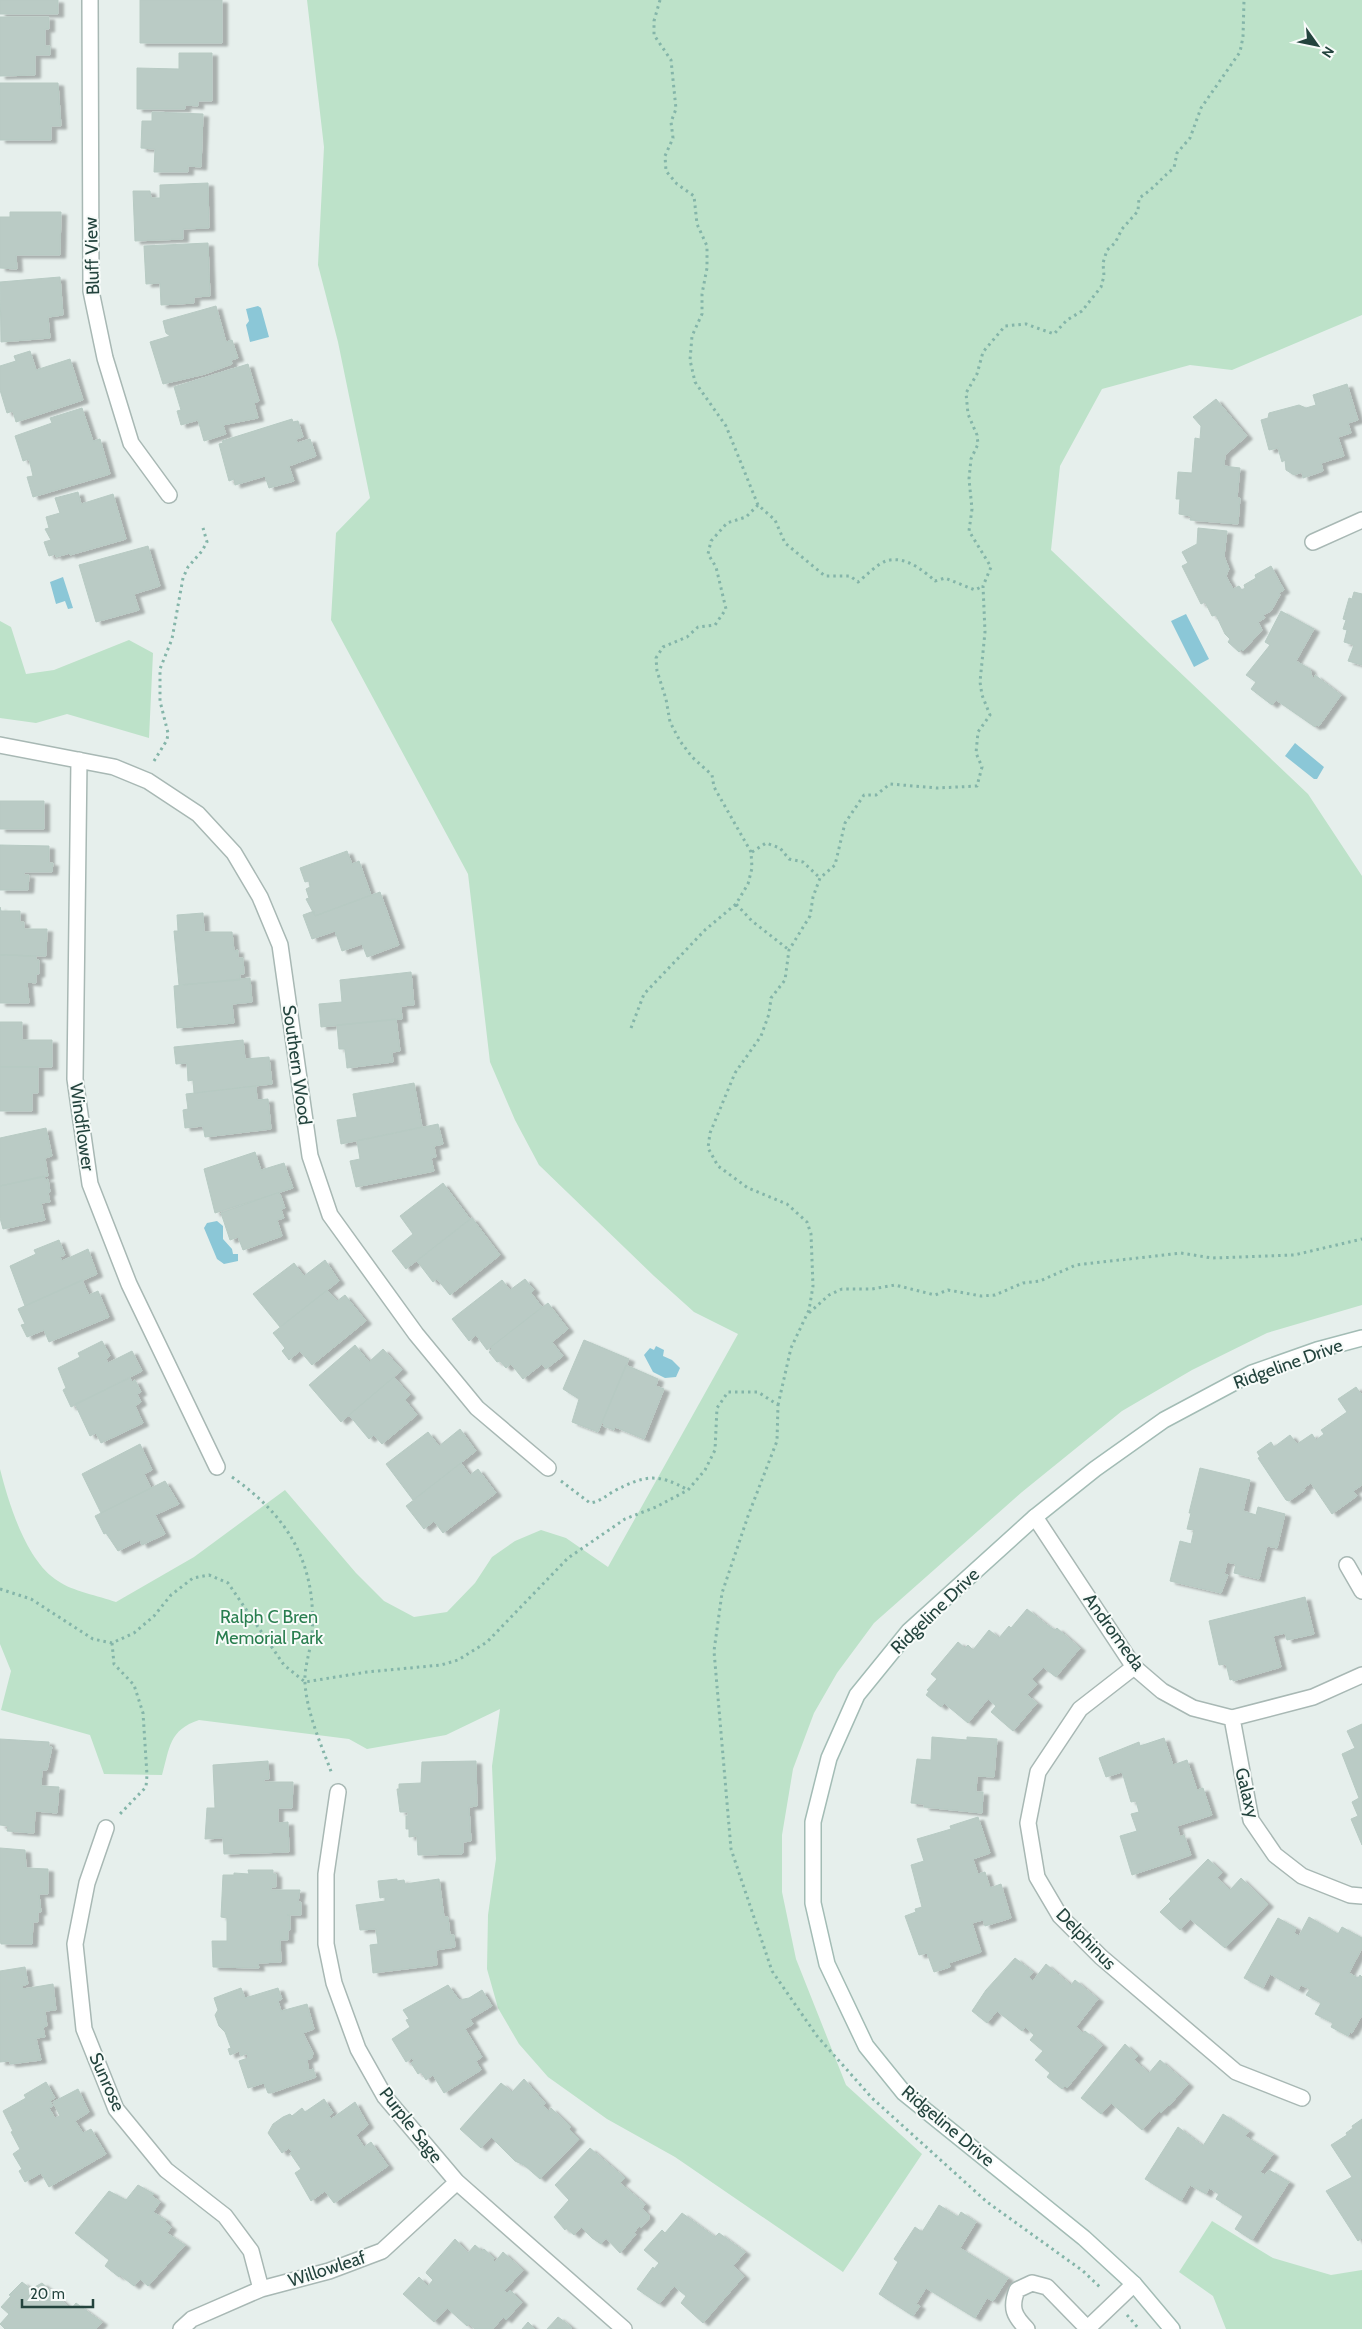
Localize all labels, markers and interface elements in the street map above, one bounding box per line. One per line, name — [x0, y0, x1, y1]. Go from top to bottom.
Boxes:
north arrow — [1292, 20, 1342, 70]
text: N — [1318, 43, 1338, 61]
street label: Bluff View — [80, 217, 104, 295]
street label: Southern Wood — [278, 1004, 316, 1126]
street label: Windflower — [65, 1082, 99, 1173]
street label: Ridgeline Drive — [1230, 1334, 1346, 1394]
street label: Ridgeline Drive — [886, 1563, 984, 1659]
street label: Andromeda — [1079, 1589, 1150, 1675]
park label: Ralph C Bren Memorial Park — [215, 1606, 324, 1649]
street label: Galaxy — [1230, 1765, 1264, 1821]
street label: Delphinus — [1051, 1904, 1121, 1974]
street label: Sunrose — [84, 2049, 130, 2115]
street label: Ridgeline Drive — [897, 2081, 999, 2171]
street label: Purple Sage — [375, 2083, 447, 2167]
street label: Willowleaf — [286, 2246, 368, 2292]
scale bar — [22, 2276, 94, 2308]
text: 20 m — [30, 2285, 65, 2303]

